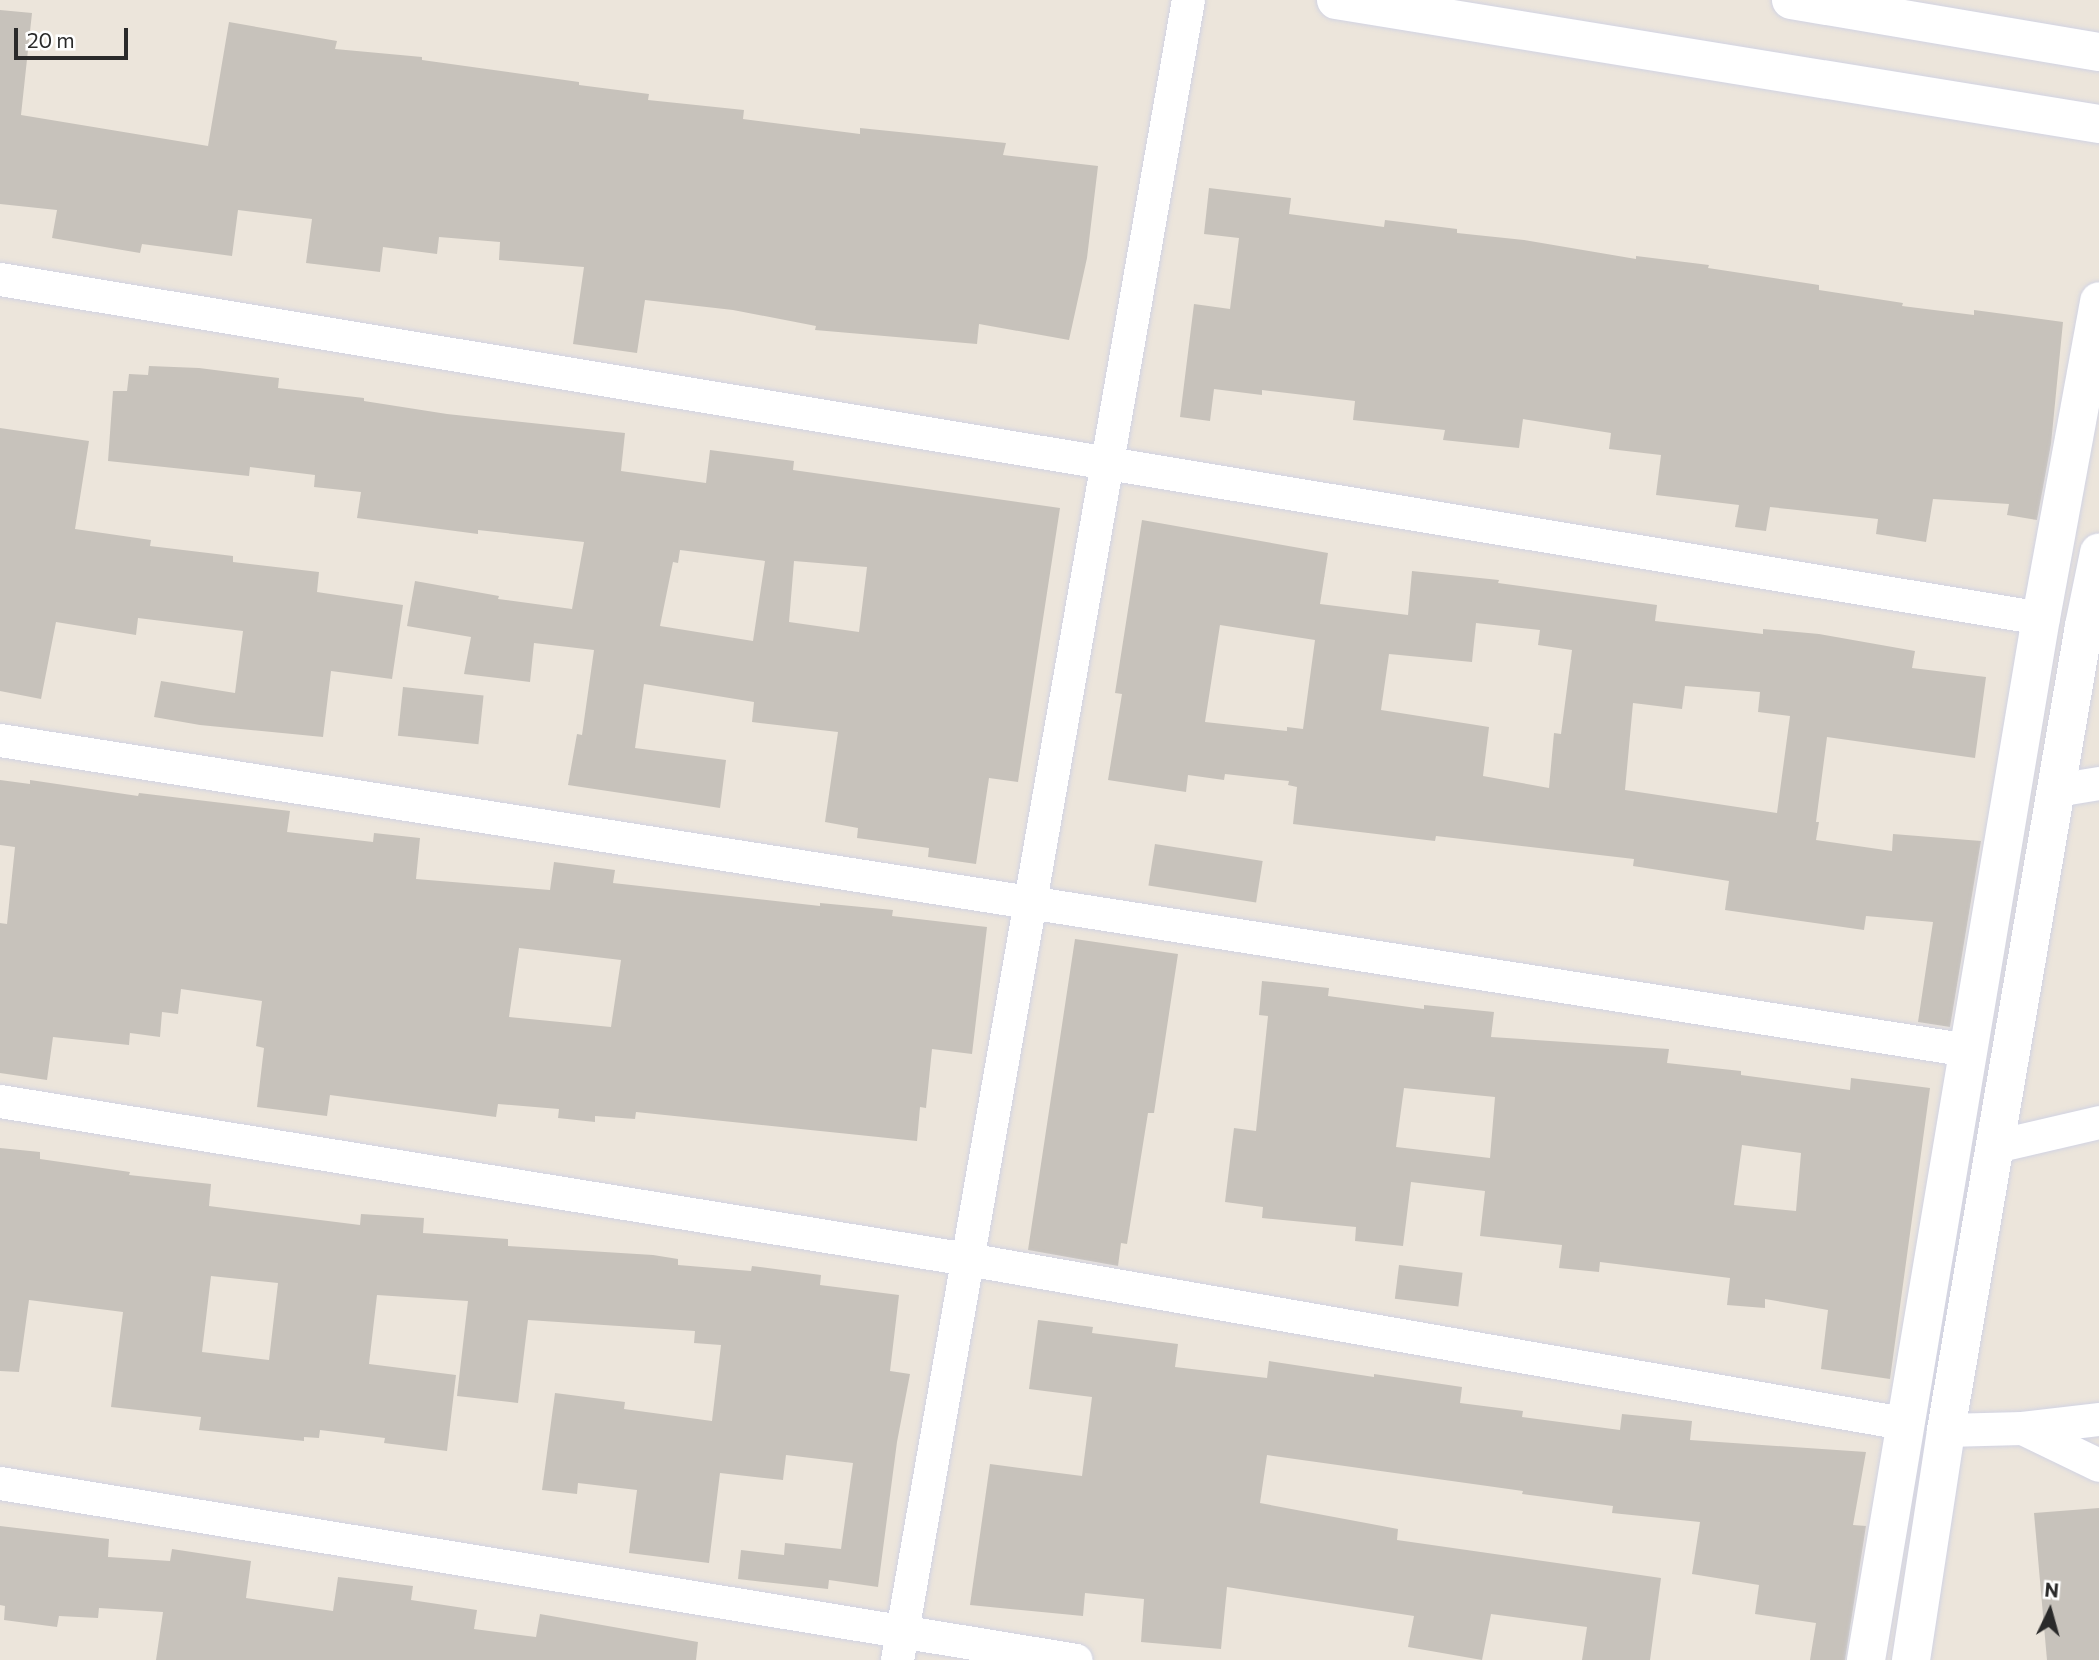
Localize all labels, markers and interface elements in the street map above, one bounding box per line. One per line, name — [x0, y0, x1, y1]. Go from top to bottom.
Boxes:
scale bar — [18, 14, 131, 58]
text: 20 m — [27, 27, 75, 52]
north arrow — [2015, 1576, 2085, 1646]
text: N — [2044, 1578, 2060, 1602]

